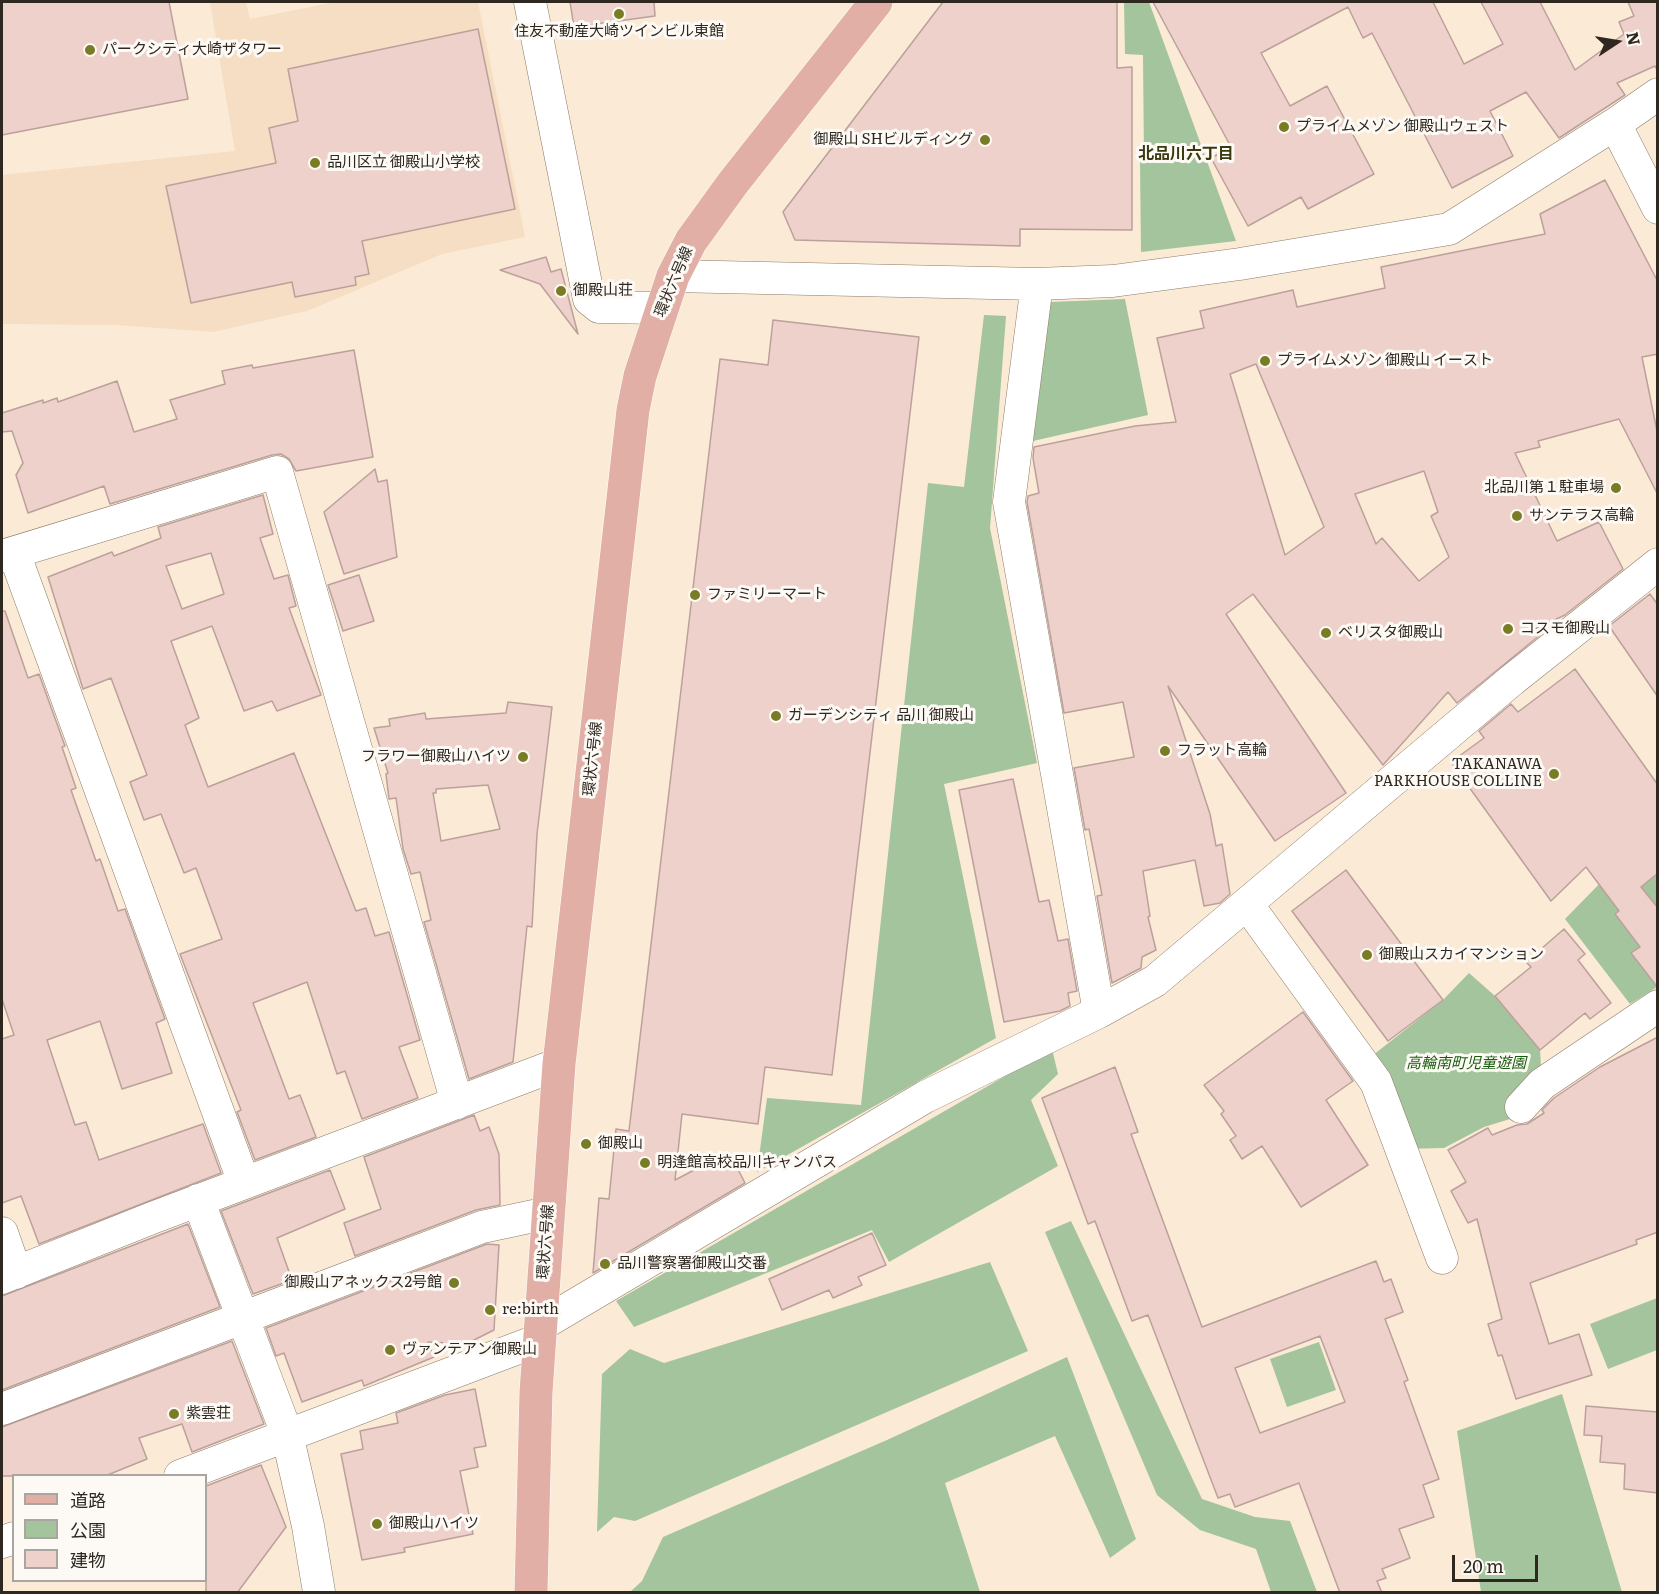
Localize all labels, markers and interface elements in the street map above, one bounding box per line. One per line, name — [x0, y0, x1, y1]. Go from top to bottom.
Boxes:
marker: 住友不動産大崎ツインビル東館 — [612, 7, 626, 21]
north arrow — [1587, 12, 1647, 72]
place label: 住友不動産大崎ツインビル東館 — [514, 23, 724, 41]
text: N — [1621, 29, 1648, 47]
place label: パークシティ大崎ザタワー — [102, 41, 282, 59]
marker: パークシティ大崎ザタワー — [83, 43, 97, 57]
place label: プライムメゾン 御殿山ウェスト — [1296, 118, 1509, 136]
marker: プライムメゾン 御殿山ウェスト — [1277, 120, 1291, 134]
place label: 御殿山 SHビルディング — [813, 131, 973, 149]
marker: 御殿山 SHビルディング — [978, 133, 992, 147]
district label: 北品川六丁目 — [1138, 144, 1234, 164]
place label: 品川区立 御殿山小学校 — [327, 154, 480, 172]
marker: 品川区立 御殿山小学校 — [308, 156, 322, 170]
street label: 環状六号線 — [651, 244, 697, 320]
place label: 御殿山荘 — [573, 282, 633, 300]
marker: 御殿山荘 — [554, 284, 568, 298]
place label: プライムメゾン 御殿山 イースト — [1277, 352, 1493, 370]
marker: プライムメゾン 御殿山 イースト — [1258, 354, 1272, 368]
place label: 北品川第１駐車場 — [1484, 479, 1604, 497]
marker: 北品川第１駐車場 — [1609, 481, 1623, 495]
place label: サンテラス高輪 — [1529, 507, 1634, 525]
marker: サンテラス高輪 — [1510, 509, 1524, 523]
place label: ファミリーマート — [707, 586, 827, 604]
marker: ファミリーマート — [688, 588, 702, 602]
place label: コスモ御殿山 — [1520, 620, 1610, 638]
marker: コスモ御殿山 — [1501, 622, 1515, 636]
place label: ベリスタ御殿山 — [1338, 624, 1443, 642]
marker: ベリスタ御殿山 — [1319, 626, 1333, 640]
place label: ガーデンシティ 品川 御殿山 — [788, 707, 974, 725]
marker: ガーデンシティ 品川 御殿山 — [769, 709, 783, 723]
street label: 環状六号線 — [580, 721, 606, 797]
place label: フラット高輪 — [1177, 742, 1267, 760]
marker: フラット高輪 — [1158, 744, 1172, 758]
place label: フラワー御殿山ハイツ — [361, 748, 511, 766]
marker: フラワー御殿山ハイツ — [516, 750, 530, 764]
place label: TAKANAWA PARKHOUSE COLLINE — [1374, 756, 1542, 791]
marker: TAKANAWA PARKHOUSE COLLINE — [1547, 767, 1561, 781]
place label: 御殿山スカイマンション — [1379, 946, 1544, 964]
marker: 御殿山スカイマンション — [1360, 948, 1374, 962]
park label: 高輪南町児童遊園 — [1406, 1055, 1526, 1073]
place label: 御殿山 — [598, 1135, 643, 1153]
marker: 御殿山 — [579, 1137, 593, 1151]
place label: 明逢館高校品川キャンパス — [657, 1154, 837, 1172]
marker: 明逢館高校品川キャンパス — [638, 1156, 652, 1170]
street label: 環状六号線 — [534, 1204, 558, 1280]
place label: 品川警察署御殿山交番 — [617, 1255, 767, 1273]
marker: 品川警察署御殿山交番 — [598, 1257, 612, 1271]
place label: 御殿山アネックス2号館 — [284, 1274, 442, 1292]
marker: 御殿山アネックス2号館 — [447, 1276, 461, 1290]
place label: re:birth — [502, 1301, 559, 1319]
marker: re:birth — [483, 1303, 497, 1317]
place label: ヴァンテアン御殿山 — [402, 1341, 537, 1359]
marker: ヴァンテアン御殿山 — [383, 1343, 397, 1357]
place label: 紫雲荘 — [186, 1405, 231, 1423]
marker: 紫雲荘 — [167, 1407, 181, 1421]
legend — [12, 1474, 207, 1582]
text: 道路 — [70, 1486, 106, 1513]
place label: 御殿山ハイツ — [389, 1515, 479, 1533]
text: 公園 — [70, 1516, 106, 1543]
marker: 御殿山ハイツ — [370, 1517, 384, 1531]
scale bar — [1455, 1543, 1540, 1581]
text: 建物 — [70, 1546, 106, 1573]
text: 20 m — [1463, 1552, 1504, 1579]

